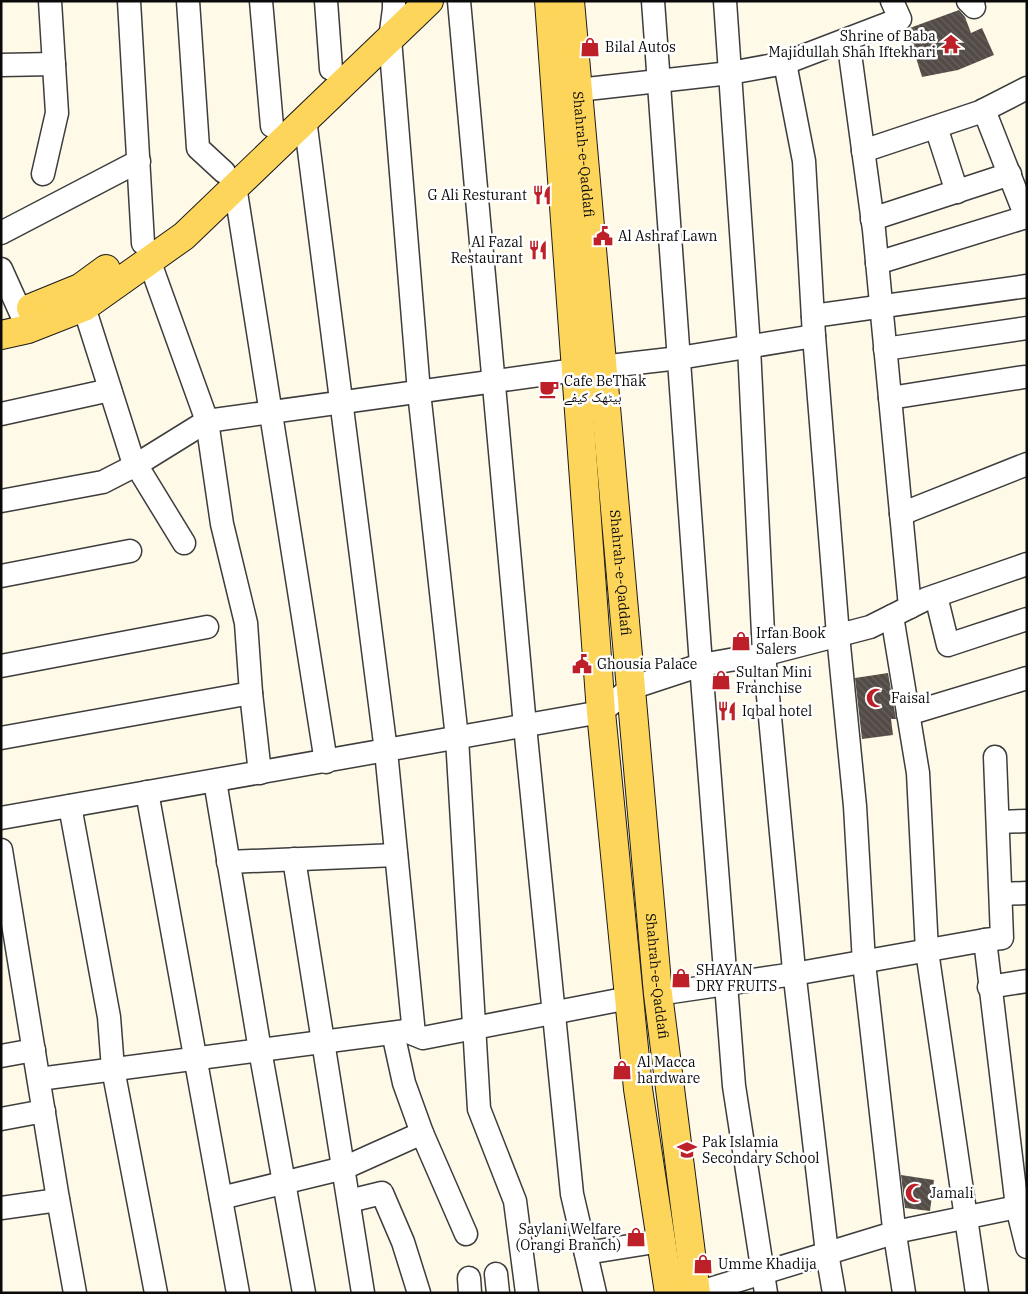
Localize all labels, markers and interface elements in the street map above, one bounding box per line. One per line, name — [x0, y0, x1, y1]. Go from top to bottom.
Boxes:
place label: Shrine of Baba Majidullah Shah Iftekhari — [768, 27, 936, 61]
temple icon: Shrine of Baba Majidullah Shah Iftekhari — [940, 33, 962, 55]
shop icon: Bilal Autos — [579, 36, 601, 58]
place label: Bilal Autos — [605, 38, 676, 56]
street label: Shahrah-e-Qaddafi — [569, 91, 598, 218]
restaurant icon: G Ali Resturant — [531, 184, 553, 206]
place label: G Ali Resturant — [428, 186, 527, 204]
public building icon: Al Ashraf Lawn — [592, 225, 614, 247]
place label: Al Ashraf Lawn — [618, 227, 718, 245]
place label: Al Fazal Restaurant — [451, 233, 523, 267]
restaurant icon: Al Fazal Restaurant — [527, 239, 549, 261]
place label: Cafe BeThak بیٹھک کیفے — [564, 372, 647, 406]
cafe icon: Cafe BeThak بیٹھک کیفے — [538, 378, 560, 400]
street label: Shahrah-e-Qaddafi — [606, 509, 635, 637]
place label: Irfan Book Salers — [756, 624, 826, 658]
shop icon: Irfan Book Salers — [730, 630, 752, 652]
public building icon: Ghousia Palace — [571, 653, 593, 675]
place label: Ghousia Palace — [597, 655, 697, 673]
place label: Sultan Mini Franchise — [736, 663, 812, 697]
shop icon: Sultan Mini Franchise — [710, 669, 732, 691]
mosque icon: Faisal — [865, 687, 887, 709]
place label: Faisal — [891, 689, 930, 707]
restaurant icon: Iqbal hotel — [716, 700, 738, 722]
place label: Iqbal hotel — [742, 702, 812, 720]
street label: Shahrah-e-Qaddafi — [642, 912, 673, 1040]
place label: SHAYAN DRY FRUITS — [696, 961, 777, 995]
shop icon: SHAYAN DRY FRUITS — [670, 967, 692, 989]
place label: Al Macca hardware — [637, 1053, 700, 1087]
shop icon: Al Macca hardware — [611, 1059, 633, 1081]
place label: Pak Islamia Secondary School — [702, 1133, 820, 1167]
school or university icon: Pak Islamia Secondary School — [676, 1139, 698, 1161]
mosque icon: Jamali — [904, 1182, 926, 1204]
place label: Jamali — [930, 1184, 974, 1202]
place label: Saylani Welfare (Orangi Branch) — [516, 1220, 621, 1254]
shop icon: Saylani Welfare (Orangi Branch) — [625, 1226, 647, 1248]
shop icon: Umme Khadija — [692, 1253, 714, 1275]
place label: Umme Khadija — [718, 1255, 817, 1273]

